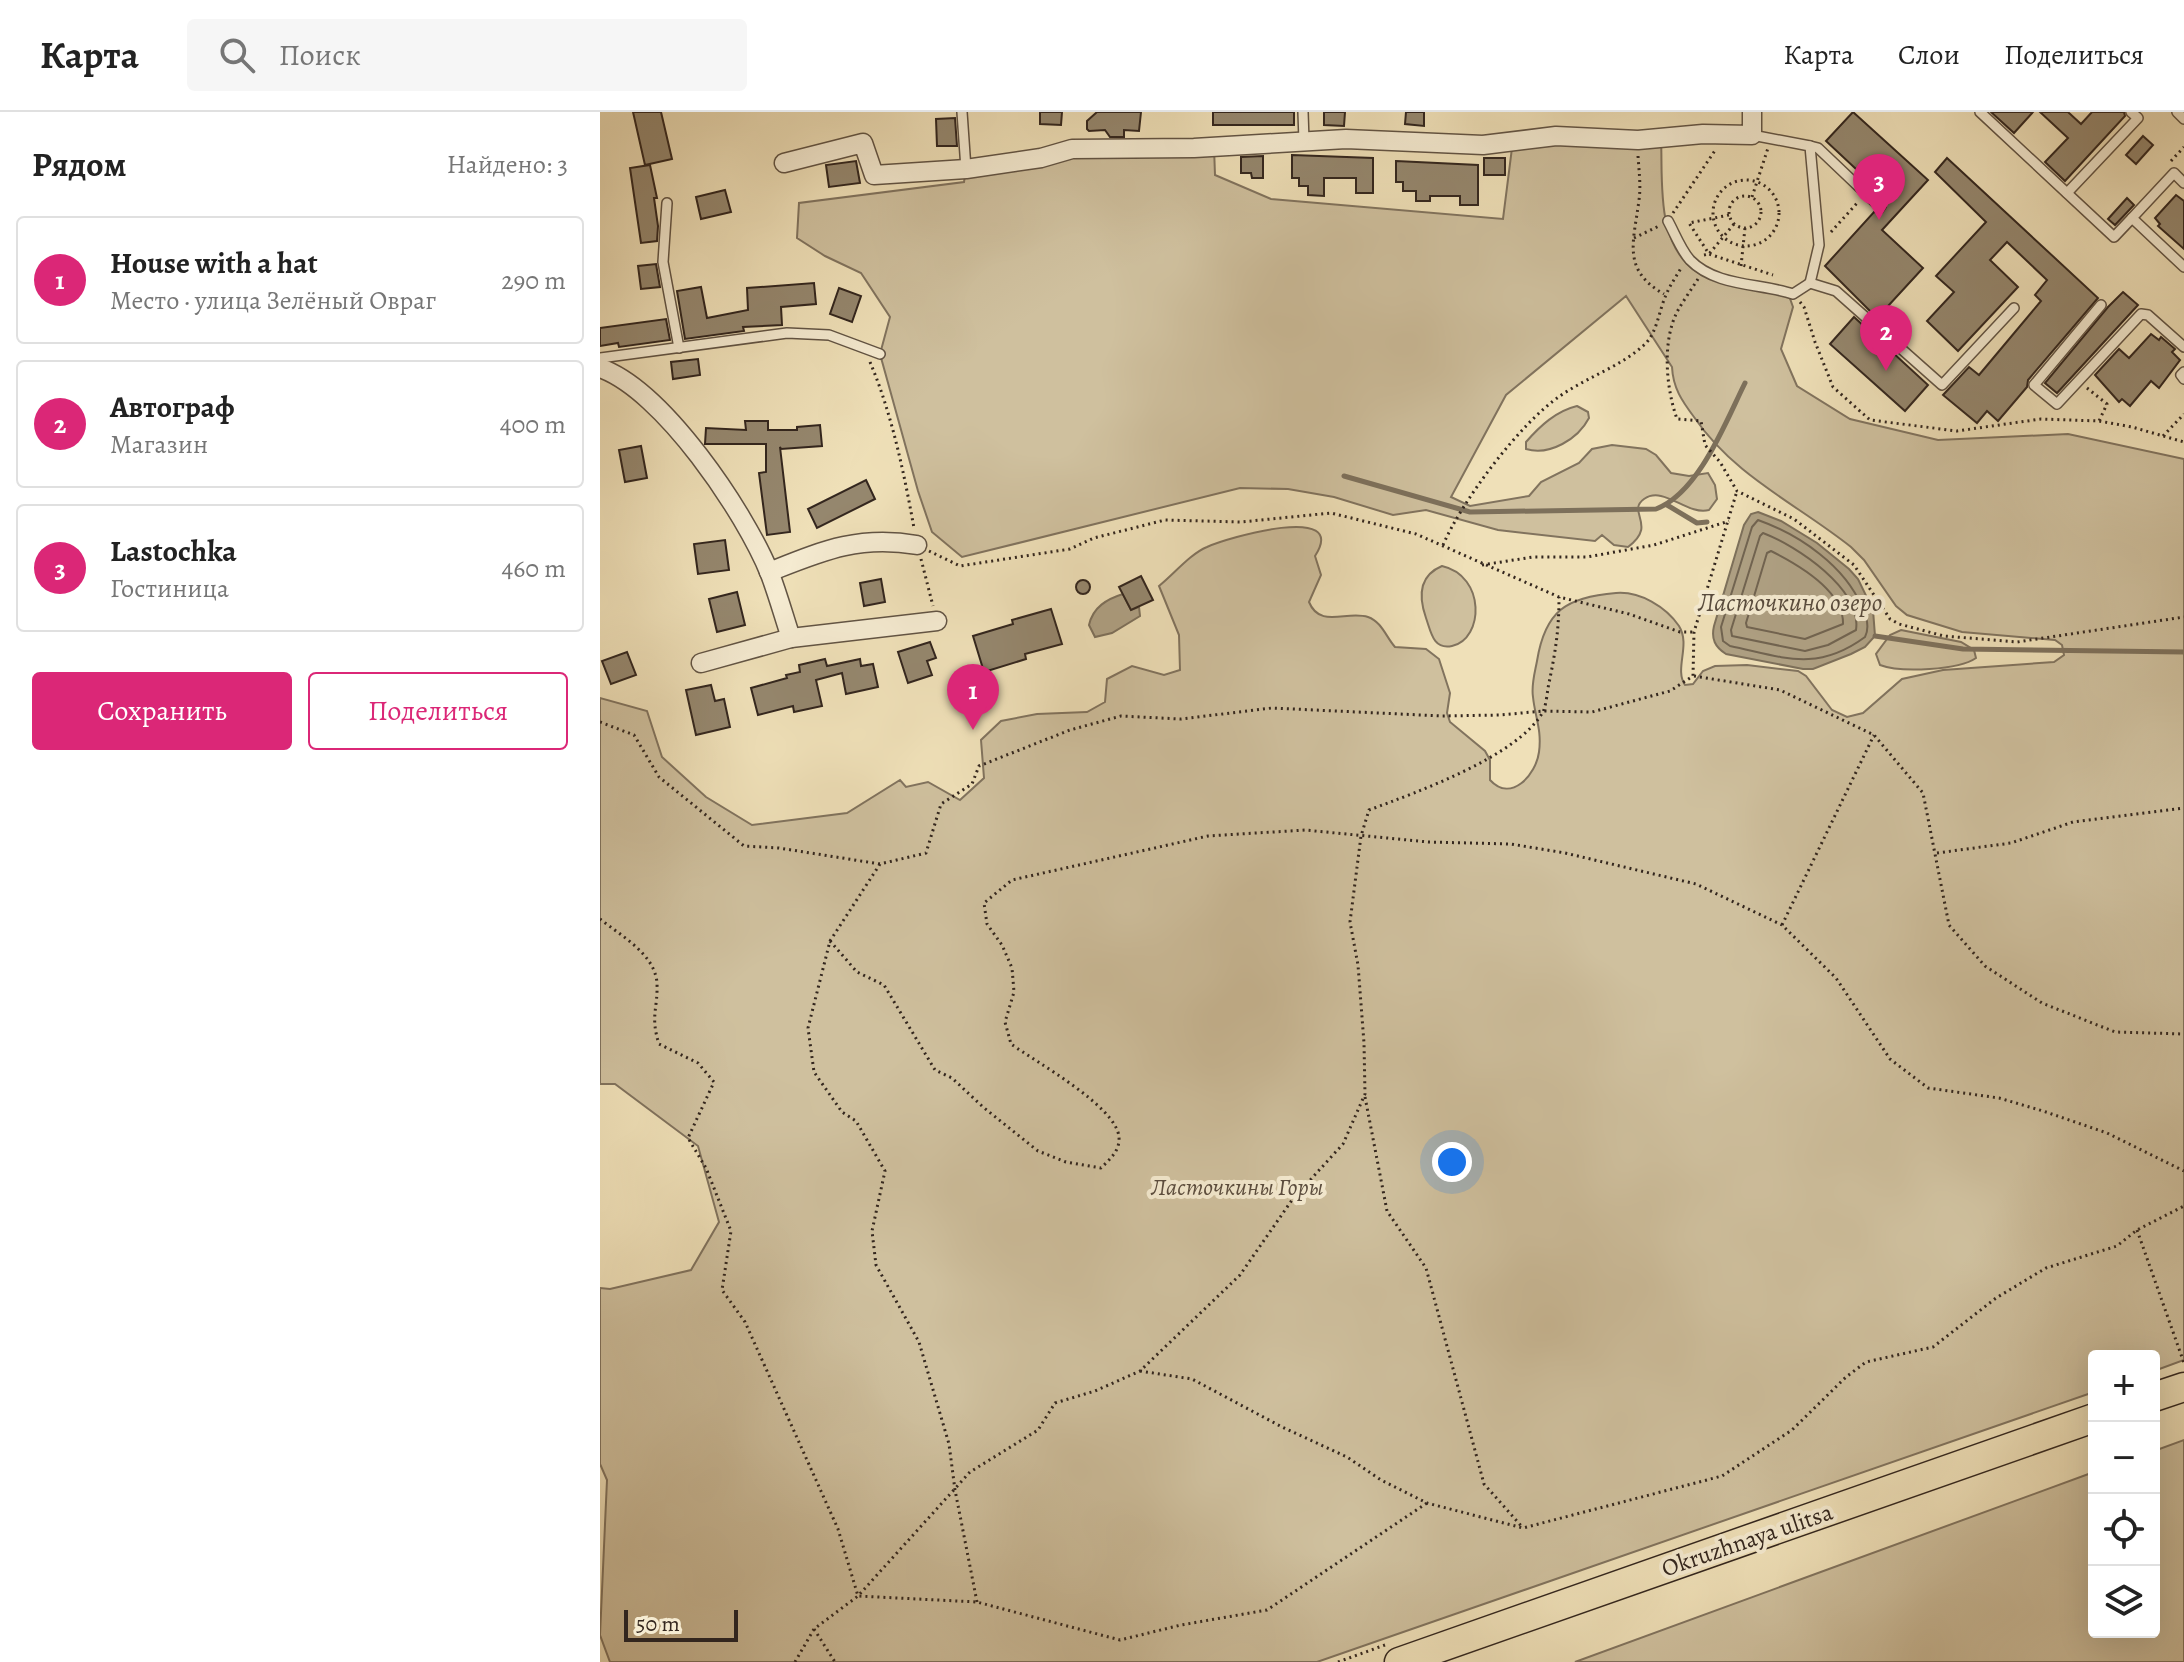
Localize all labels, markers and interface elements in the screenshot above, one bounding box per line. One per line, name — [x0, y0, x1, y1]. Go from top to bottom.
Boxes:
search box — [187, 19, 747, 91]
text: Карта — [40, 29, 139, 81]
icon: search — [215, 33, 259, 77]
text: Поиск — [279, 35, 361, 75]
text: Карта — [1783, 36, 1854, 74]
text: Слои — [1898, 36, 1960, 74]
text: Поделиться — [2004, 36, 2144, 74]
text: Рядом — [32, 141, 126, 188]
text: Найдено: 3 — [447, 147, 568, 182]
pin: 3 — [1853, 154, 1905, 220]
text: House with a hat — [110, 243, 318, 283]
text: 1 — [55, 263, 65, 298]
text: 290 m — [501, 263, 566, 298]
text: Место · улица Зелёный Овраг — [110, 283, 436, 318]
pin: 2 — [1860, 305, 1912, 371]
text: Автограф — [110, 387, 235, 427]
text: 2 — [54, 407, 66, 442]
text: 400 m — [500, 407, 566, 442]
text: Магазин — [110, 427, 208, 462]
text: Lastochka — [110, 531, 237, 571]
text: 3 — [54, 551, 66, 586]
text: 460 m — [502, 551, 566, 586]
text: Гостиница — [110, 571, 229, 606]
water label: Ласточкино озеро — [1697, 585, 1882, 620]
pin: 1 — [947, 664, 999, 730]
button: Сохранить — [32, 672, 292, 750]
button: Поделиться — [308, 672, 568, 750]
your location — [1432, 1142, 1472, 1182]
park label: Ласточкины Горы — [1150, 1171, 1323, 1203]
map controls — [2088, 1350, 2160, 1638]
button: + — [2088, 1350, 2160, 1422]
button: − — [2088, 1422, 2160, 1494]
button: locate — [2088, 1494, 2160, 1566]
street label: Okruzhnaya ulitsa — [1657, 1495, 1838, 1584]
button: layers — [2088, 1566, 2160, 1638]
scale bar — [624, 1606, 738, 1642]
text: 50 m — [636, 1609, 680, 1639]

